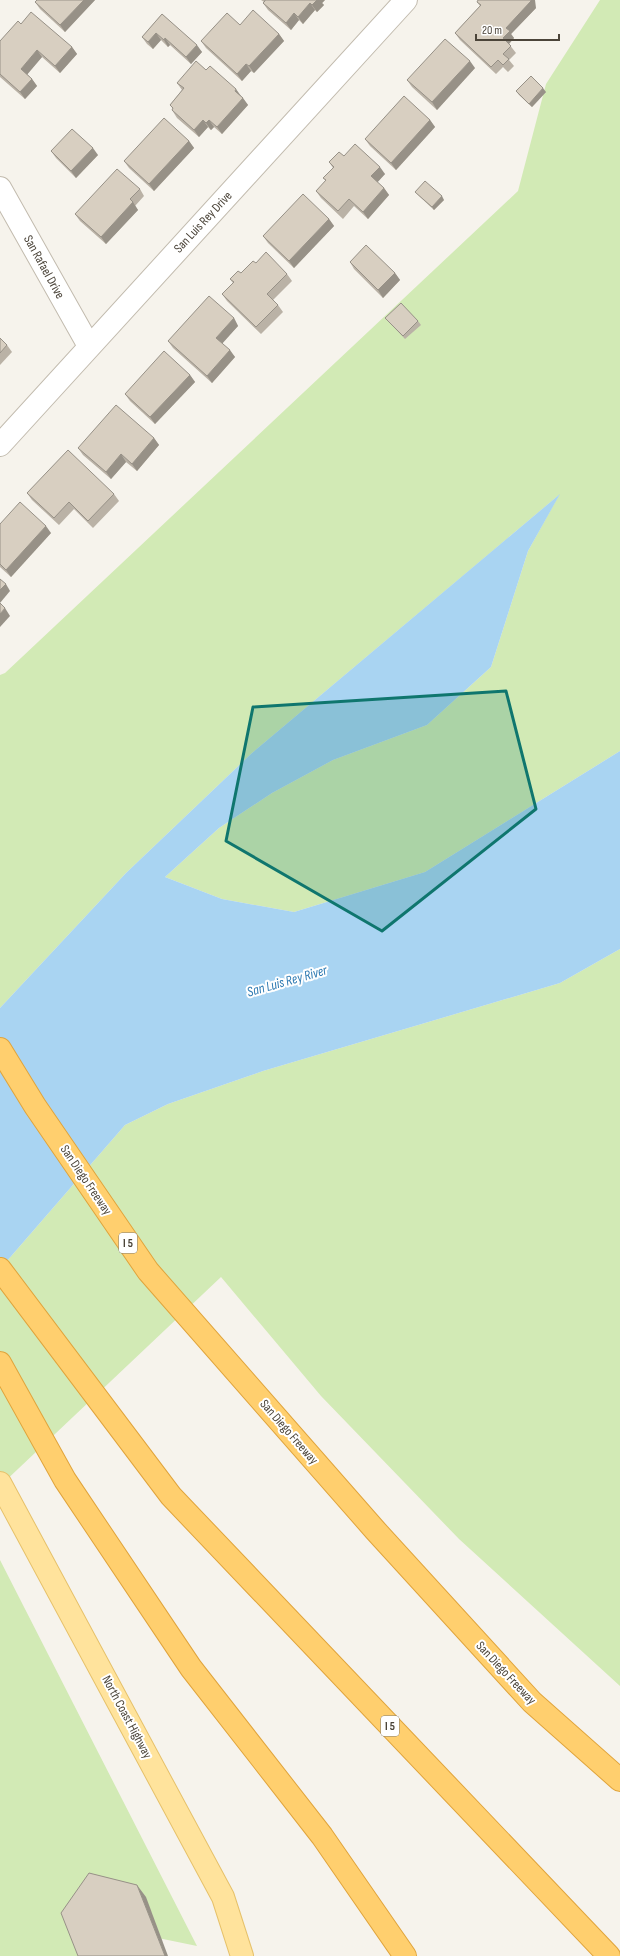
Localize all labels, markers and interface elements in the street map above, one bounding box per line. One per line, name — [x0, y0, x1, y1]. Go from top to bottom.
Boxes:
scale bar — [476, 16, 559, 42]
text: 20 m — [482, 23, 502, 38]
street label: San Luis Rey Drive — [170, 188, 236, 256]
street label: San Rafael Drive — [20, 232, 68, 302]
water label: San Luis Rey River — [245, 961, 330, 1001]
street label: San Diego Freeway — [57, 1142, 115, 1218]
road number: I 5 — [119, 1233, 137, 1253]
street label: San Diego Freeway — [256, 1396, 322, 1468]
street label: San Diego Freeway — [473, 1638, 539, 1708]
street label: North Coast Highway — [98, 1673, 156, 1761]
road number: I 5 — [381, 1716, 399, 1736]

